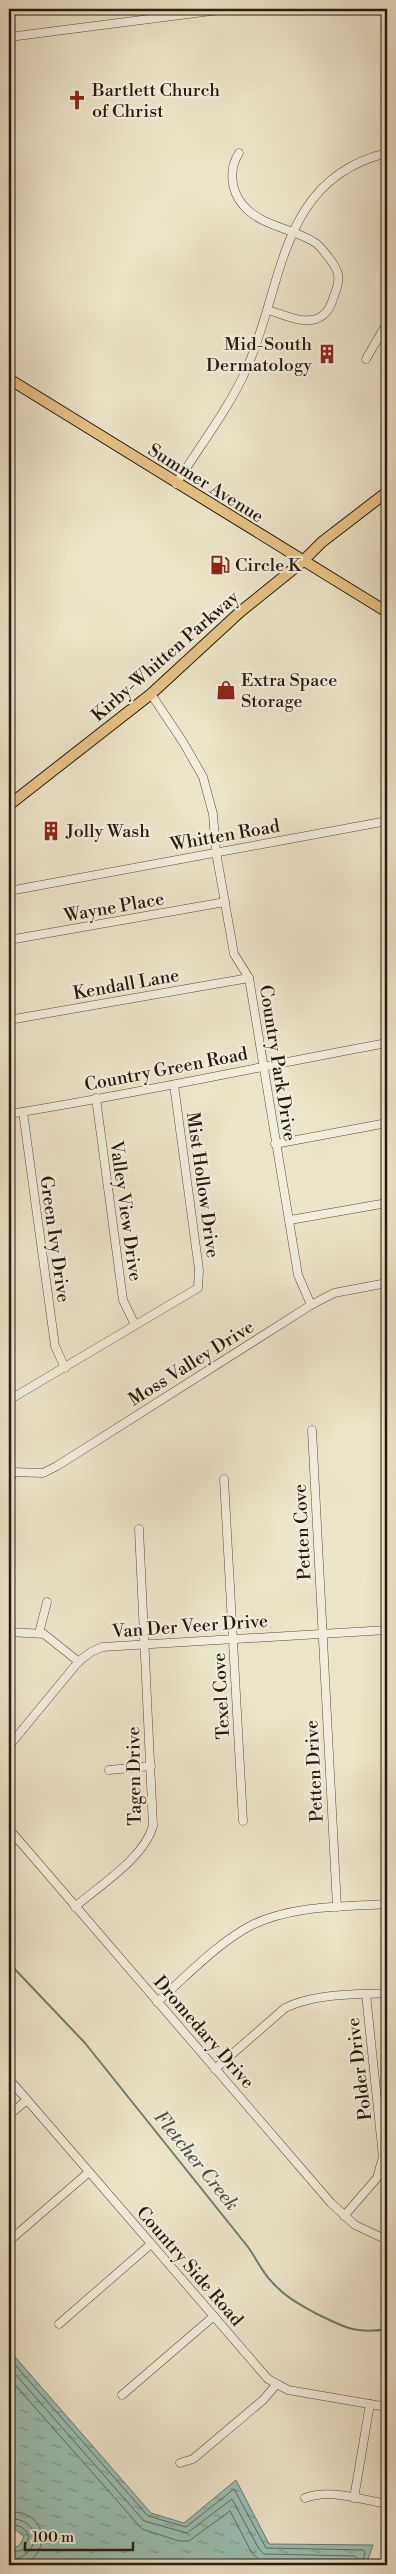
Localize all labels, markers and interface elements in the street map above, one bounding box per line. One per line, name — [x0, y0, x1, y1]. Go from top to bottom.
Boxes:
place label: Bartlett Church of Christ — [91, 79, 220, 123]
church icon: Bartlett Church of Christ — [66, 89, 88, 111]
place label: Mid-South Dermatology — [206, 333, 312, 377]
building icon: Mid-South Dermatology — [316, 343, 338, 365]
street label: Summer Avenue — [144, 439, 268, 528]
fuel station icon: Circle K — [209, 554, 231, 576]
place label: Circle K — [235, 554, 303, 577]
street label: Kirby-Whitten Parkway — [87, 586, 244, 727]
place label: Extra Space Storage — [241, 669, 337, 713]
shop icon: Extra Space Storage — [215, 679, 237, 701]
street label: Whitten Road — [168, 814, 282, 857]
building icon: Jolly Wash — [40, 820, 62, 842]
place label: Jolly Wash — [65, 820, 150, 843]
street label: Wayne Place — [61, 887, 166, 928]
street label: Kendall Lane — [71, 964, 181, 1005]
street label: Country Park Drive — [254, 983, 301, 1143]
street label: Country Green Road — [82, 1042, 251, 1097]
street label: Mist Hollow Drive — [181, 1111, 224, 1259]
street label: Valley View Drive — [104, 1138, 147, 1283]
street label: Green Ivy Drive — [34, 1174, 75, 1304]
street label: Moss Valley Drive — [124, 1316, 258, 1411]
street label: Petten Cove — [288, 1483, 317, 1581]
street label: Van Der Veer Drive — [110, 1610, 269, 1643]
street label: Texel Cove — [208, 1652, 235, 1740]
street label: Petten Drive — [300, 1719, 329, 1823]
street label: Tagen Drive — [122, 1726, 147, 1826]
street label: Dromedary Drive — [148, 1971, 259, 2094]
street label: Polder Drive — [342, 2016, 377, 2122]
water label: Fletcher Creek — [149, 2106, 244, 2216]
street label: Country Side Road — [131, 2202, 249, 2332]
scale bar — [25, 2519, 132, 2551]
text: 100 m — [32, 2528, 74, 2547]

